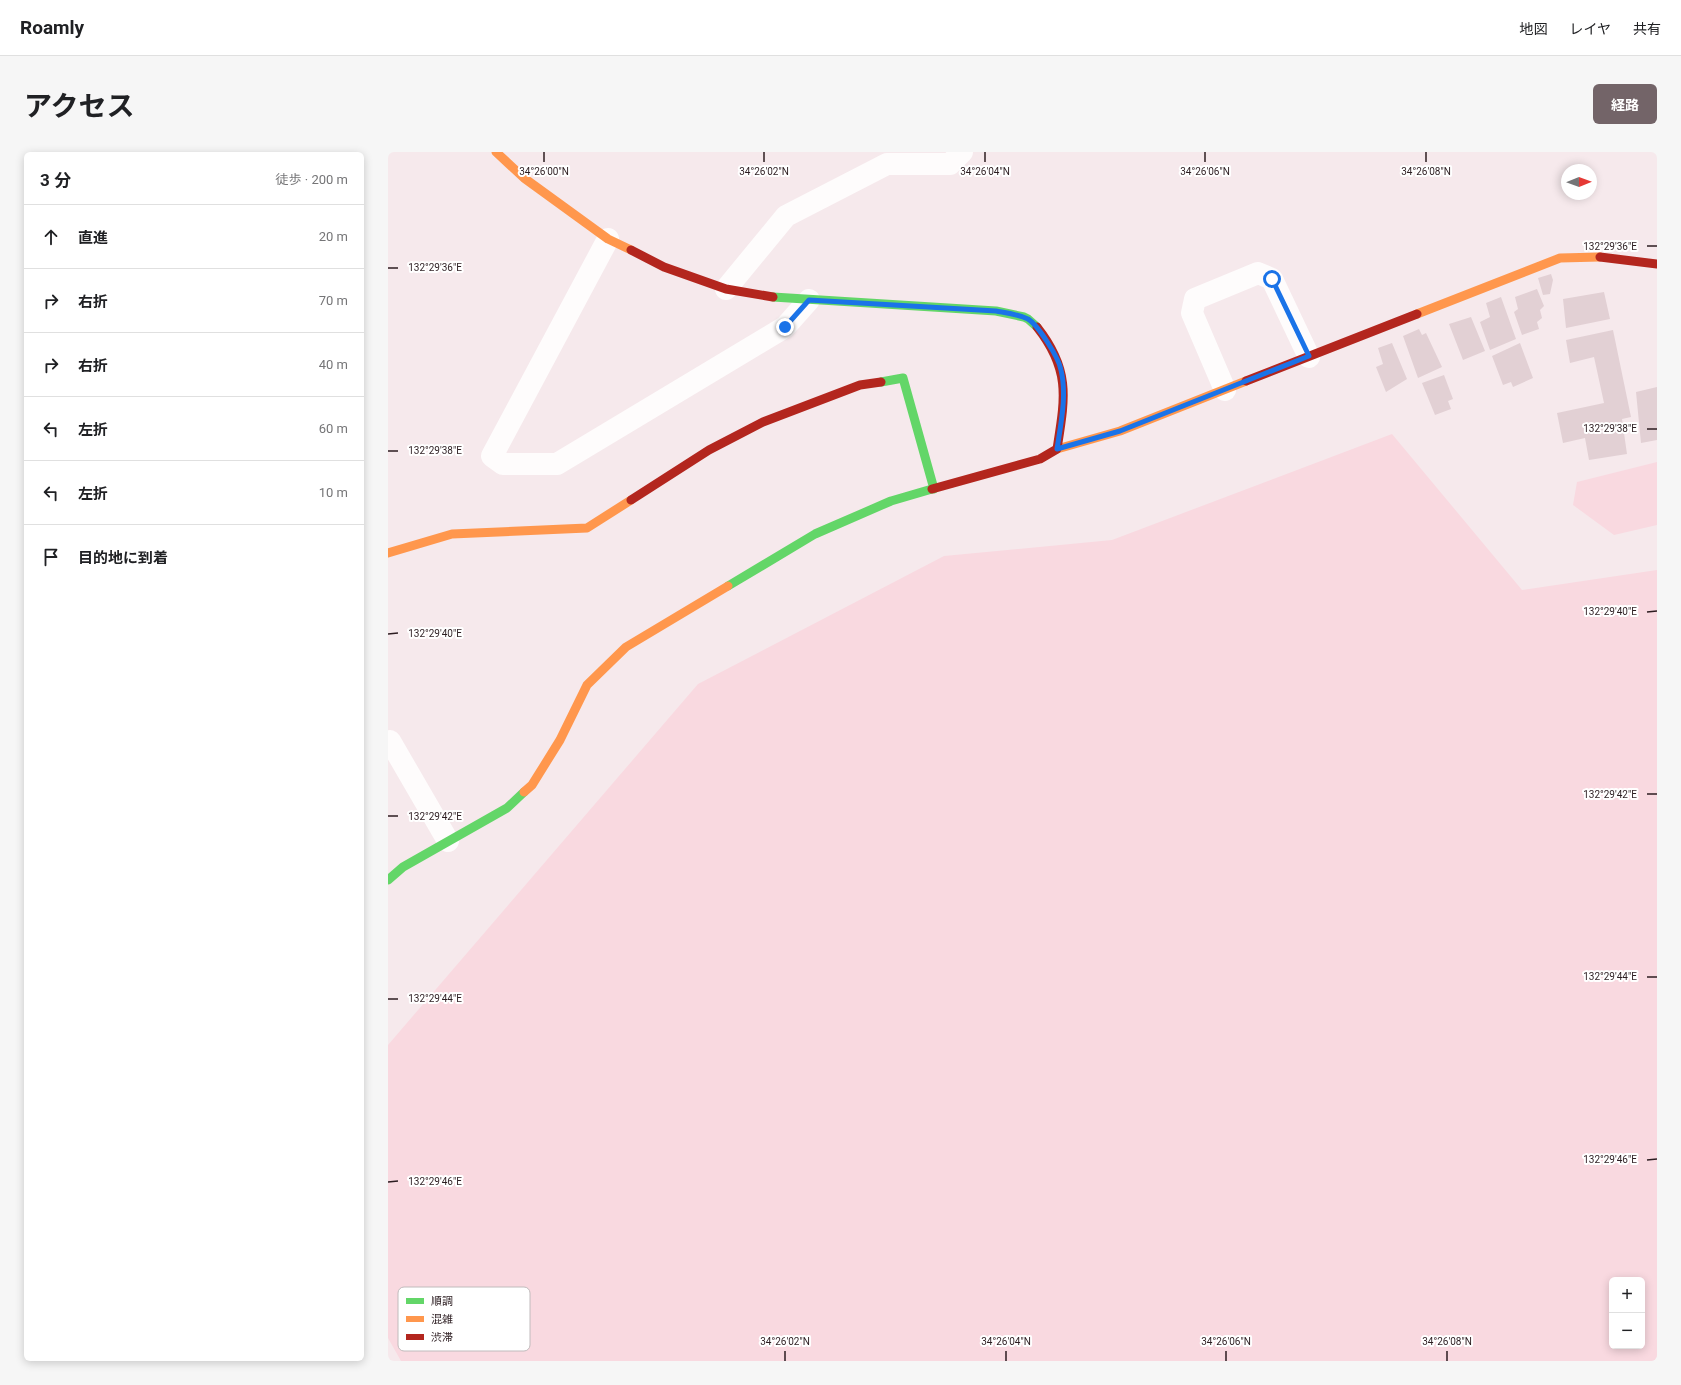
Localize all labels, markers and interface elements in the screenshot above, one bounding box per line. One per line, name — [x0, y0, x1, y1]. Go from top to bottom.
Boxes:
text: Roamly — [20, 16, 84, 39]
text: 地図 — [1519, 21, 1547, 37]
text: レイヤ — [1569, 21, 1611, 37]
text: 共有 — [1633, 21, 1661, 37]
button: 経路 — [1593, 84, 1657, 124]
text: アクセス — [24, 90, 135, 123]
north arrow — [1561, 164, 1597, 200]
text: 34°26'00"N — [519, 166, 569, 177]
text: 34°26'02"N — [739, 166, 789, 177]
text: 34°26'04"N — [960, 166, 1010, 177]
text: 34°26'06"N — [1180, 166, 1230, 177]
text: 34°26'08"N — [1401, 166, 1451, 177]
text: 3 分 — [40, 170, 71, 190]
text: 徒歩 · 200 m — [276, 172, 348, 187]
icon: ahead — [40, 226, 62, 248]
text: 直進 — [78, 229, 108, 247]
text: 20 m — [319, 229, 348, 244]
text: 132°29'36"E — [1583, 241, 1637, 252]
text: 132°29'36"E — [408, 262, 462, 273]
route start — [1263, 270, 1281, 288]
icon: right — [40, 290, 62, 312]
text: 右折 — [78, 293, 108, 311]
text: 70 m — [319, 293, 348, 308]
route end — [776, 318, 794, 336]
icon: right — [40, 354, 62, 376]
text: 右折 — [78, 357, 108, 375]
text: 40 m — [319, 357, 348, 372]
icon: left — [40, 418, 62, 440]
text: 左折 — [78, 421, 108, 439]
text: 60 m — [319, 421, 348, 436]
text: 132°29'38"E — [1583, 423, 1637, 434]
text: 132°29'38"E — [408, 445, 462, 456]
icon: left — [40, 482, 62, 504]
text: 左折 — [78, 485, 108, 503]
text: 10 m — [319, 485, 348, 500]
icon: arrive — [40, 546, 62, 568]
text: 目的地に到着 — [78, 549, 168, 567]
text: 132°29'40"E — [1583, 606, 1637, 617]
text: 132°29'40"E — [408, 628, 462, 639]
text: 132°29'42"E — [1583, 789, 1637, 800]
text: 132°29'42"E — [408, 811, 462, 822]
text: 132°29'44"E — [1583, 971, 1637, 982]
text: 132°29'44"E — [408, 993, 462, 1004]
text: 132°29'46"E — [1583, 1154, 1637, 1165]
text: 132°29'46"E — [408, 1176, 462, 1187]
map controls — [1609, 1277, 1645, 1349]
button: + — [1609, 1277, 1645, 1313]
legend — [398, 1287, 530, 1351]
text: 順調 — [431, 1295, 453, 1308]
text: 混雑 — [431, 1313, 453, 1326]
button: − — [1609, 1313, 1645, 1349]
text: 渋滞 — [431, 1331, 453, 1344]
text: 34°26'02"N — [760, 1336, 810, 1347]
text: 34°26'04"N — [981, 1336, 1031, 1347]
text: 34°26'06"N — [1201, 1336, 1251, 1347]
text: 34°26'08"N — [1422, 1336, 1472, 1347]

